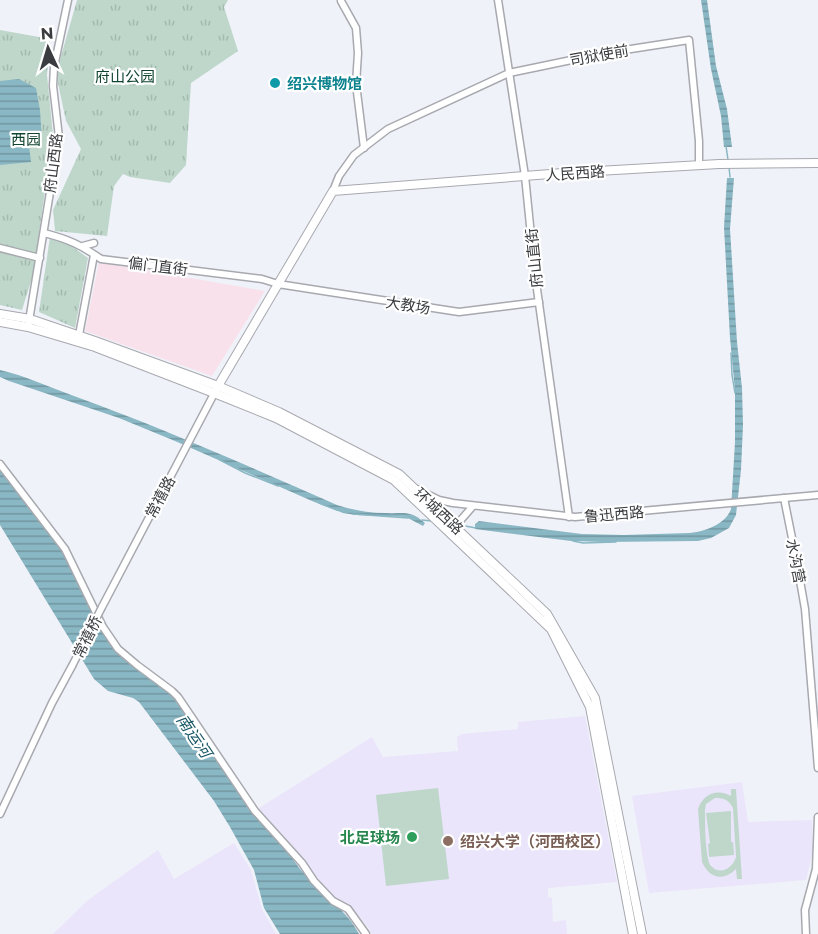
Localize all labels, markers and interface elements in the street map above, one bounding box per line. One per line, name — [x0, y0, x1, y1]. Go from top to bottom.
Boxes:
north arrow — [18, 18, 78, 78]
text: N — [40, 24, 54, 43]
street label: 司狱使前 — [568, 40, 630, 70]
park label: 府山公园 — [95, 67, 155, 86]
place label: 绍兴博物馆 — [287, 74, 362, 93]
marker: 绍兴博物馆 — [268, 76, 282, 90]
park label: 西园 — [11, 130, 41, 149]
street label: 府山西路 — [40, 132, 66, 194]
street label: 人民西路 — [544, 161, 606, 185]
street label: 府山直街 — [521, 227, 547, 289]
street label: 偏门直街 — [127, 253, 189, 279]
street label: 大教场 — [384, 292, 432, 318]
street label: 常禧路 — [141, 473, 179, 521]
street label: 环城西路 — [411, 484, 467, 538]
street label: 鲁迅西路 — [583, 502, 645, 526]
street label: 水沟营 — [782, 537, 810, 585]
street label: 常禧桥 — [68, 613, 106, 661]
water label: 南运河 — [173, 711, 217, 764]
place label: 北足球场 — [340, 828, 400, 847]
marker: 北足球场 — [405, 830, 419, 844]
place label: 绍兴大学（河西校区） — [460, 832, 610, 851]
marker: 绍兴大学（河西校区） — [441, 834, 455, 848]

